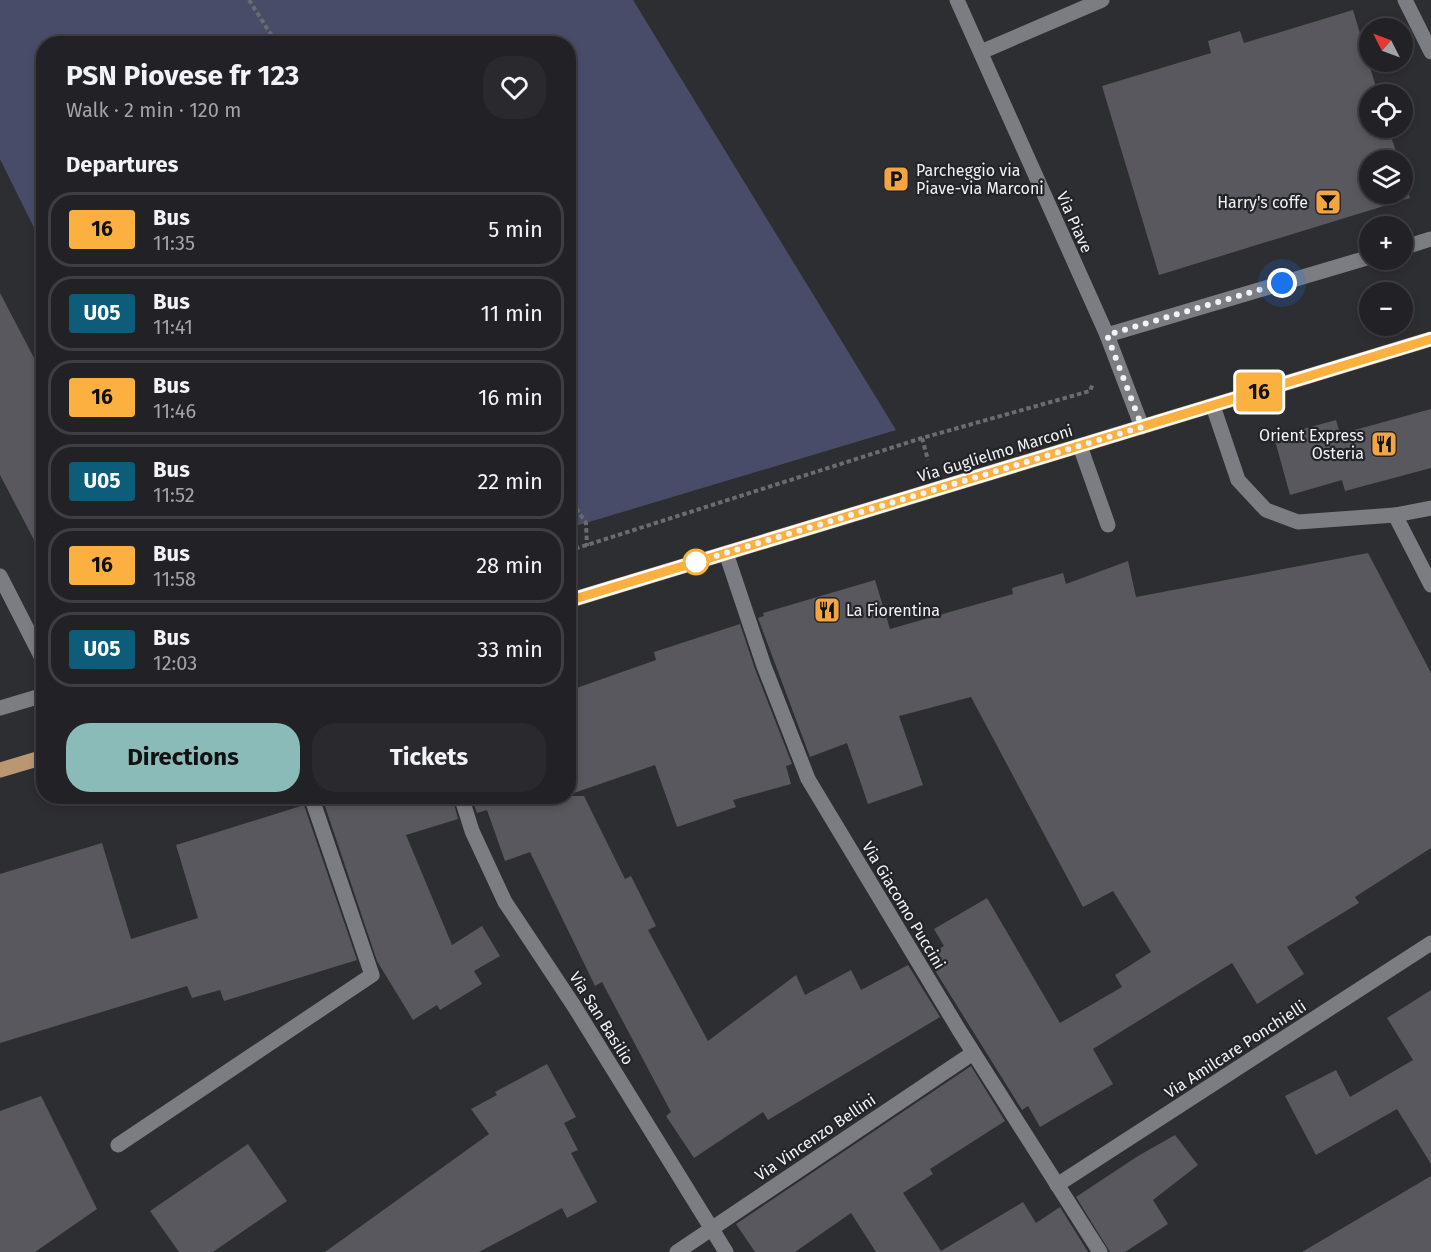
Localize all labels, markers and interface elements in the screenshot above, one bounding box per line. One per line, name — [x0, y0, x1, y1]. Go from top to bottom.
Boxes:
north arrow — [1359, 18, 1413, 72]
map controls — [1359, 18, 1413, 336]
button: heart — [483, 56, 546, 119]
text: PSN Piovese fr 123 — [66, 59, 299, 92]
button: locate — [1359, 84, 1413, 138]
text: Walk · 2 min · 120 m — [66, 98, 241, 122]
button: layers — [1359, 150, 1413, 204]
text: Departures — [66, 151, 178, 178]
place label: Parcheggio via Piave-via Marconi — [916, 161, 1044, 198]
parking icon: Parcheggio via Piave-via Marconi — [881, 164, 911, 194]
bar icon: Harry's coffe — [1313, 187, 1343, 217]
street label: Via Piave — [1053, 189, 1096, 256]
place label: Harry's coffe — [1217, 193, 1308, 212]
text: Bus — [153, 204, 190, 231]
text: 16 — [91, 216, 113, 242]
text: 5 min — [488, 216, 543, 243]
button: + — [1359, 216, 1413, 270]
text: 11:35 — [153, 231, 195, 255]
your location — [1267, 268, 1297, 298]
button: − — [1359, 282, 1413, 336]
text: Bus — [153, 288, 190, 315]
text: U05 — [83, 300, 121, 326]
text: 11 min — [480, 300, 543, 327]
text: 11:41 — [153, 315, 193, 339]
text: Bus — [153, 372, 190, 399]
line badge: 16 — [1232, 372, 1286, 412]
text: 16 — [1248, 379, 1270, 405]
text: 16 — [91, 384, 113, 410]
text: 16 min — [478, 384, 543, 411]
text: 11:46 — [153, 399, 196, 423]
street label: Via Guglielmo Marconi — [915, 421, 1075, 486]
place label: Orient Express Osteria — [1259, 426, 1364, 463]
restaurant icon: Orient Express Osteria — [1369, 429, 1399, 459]
text: Bus — [153, 456, 190, 483]
text: U05 — [83, 468, 121, 494]
text: 22 min — [477, 468, 543, 495]
text: 11:52 — [153, 483, 195, 507]
text: Bus — [153, 540, 190, 567]
unlabelled marker — [683, 549, 709, 575]
text: 16 — [91, 552, 113, 578]
text: 28 min — [476, 552, 543, 579]
text: 11:58 — [153, 567, 196, 591]
restaurant icon: La Fiorentina — [812, 595, 842, 625]
place label: La Fiorentina — [846, 601, 940, 620]
text: Bus — [153, 624, 190, 651]
text: U05 — [83, 636, 121, 662]
text: 33 min — [477, 636, 543, 663]
text: 12:03 — [153, 651, 197, 675]
button: Directions — [66, 723, 300, 792]
button: Tickets — [312, 723, 546, 792]
street label: Via Giacomo Puccini — [858, 838, 949, 972]
street label: Via San Basilio — [565, 968, 638, 1068]
street label: Via Amilcare Ponchielli — [1161, 997, 1310, 1102]
street label: Via Vincenzo Bellini — [751, 1090, 879, 1185]

